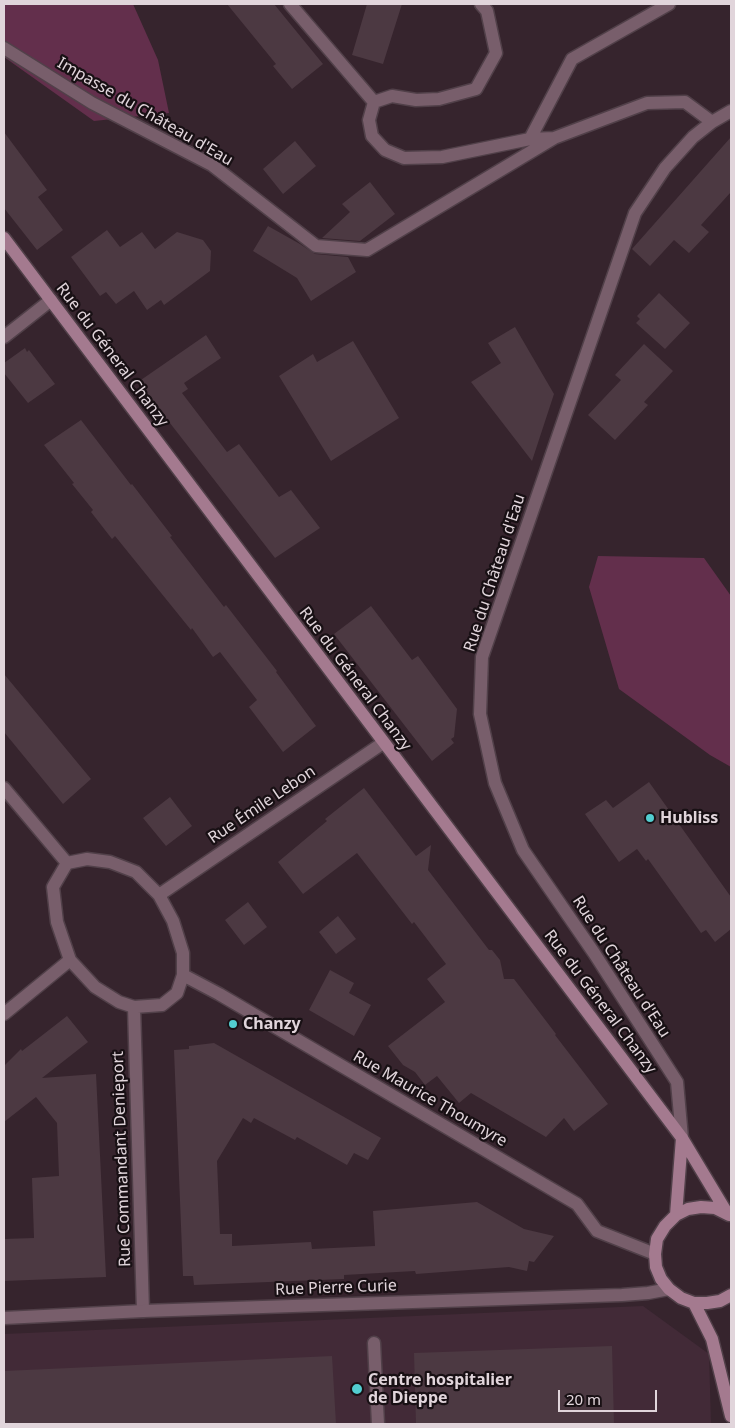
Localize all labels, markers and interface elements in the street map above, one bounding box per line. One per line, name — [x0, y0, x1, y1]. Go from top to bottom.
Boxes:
street label: Impasse du Château d'Eau — [54, 54, 236, 170]
street label: Rue du Géneral Chanzy — [52, 280, 172, 430]
street label: Rue du Château d'Eau — [460, 492, 530, 654]
street label: Rue du Géneral Chanzy — [295, 604, 415, 754]
street label: Rue Émile Lebon — [205, 762, 319, 848]
place label: Hubliss — [660, 808, 718, 828]
marker: Hubliss — [644, 812, 656, 824]
street label: Rue du Château d'Eau — [568, 893, 674, 1041]
street label: Rue du Géneral Chanzy — [540, 927, 660, 1077]
place label: Chanzy — [243, 1014, 301, 1034]
marker: Chanzy — [227, 1018, 239, 1030]
street label: Rue Maurice Thoumyre — [350, 1047, 510, 1151]
street label: Rue Commandant Denieport — [109, 1051, 135, 1267]
street label: Rue Pierre Curie — [275, 1276, 397, 1300]
place label: Centre hospitalier de Dieppe — [368, 1370, 512, 1408]
scale bar — [560, 1380, 659, 1412]
marker: Centre hospitalier de Dieppe — [350, 1382, 364, 1396]
text: 20 m — [566, 1389, 601, 1409]

